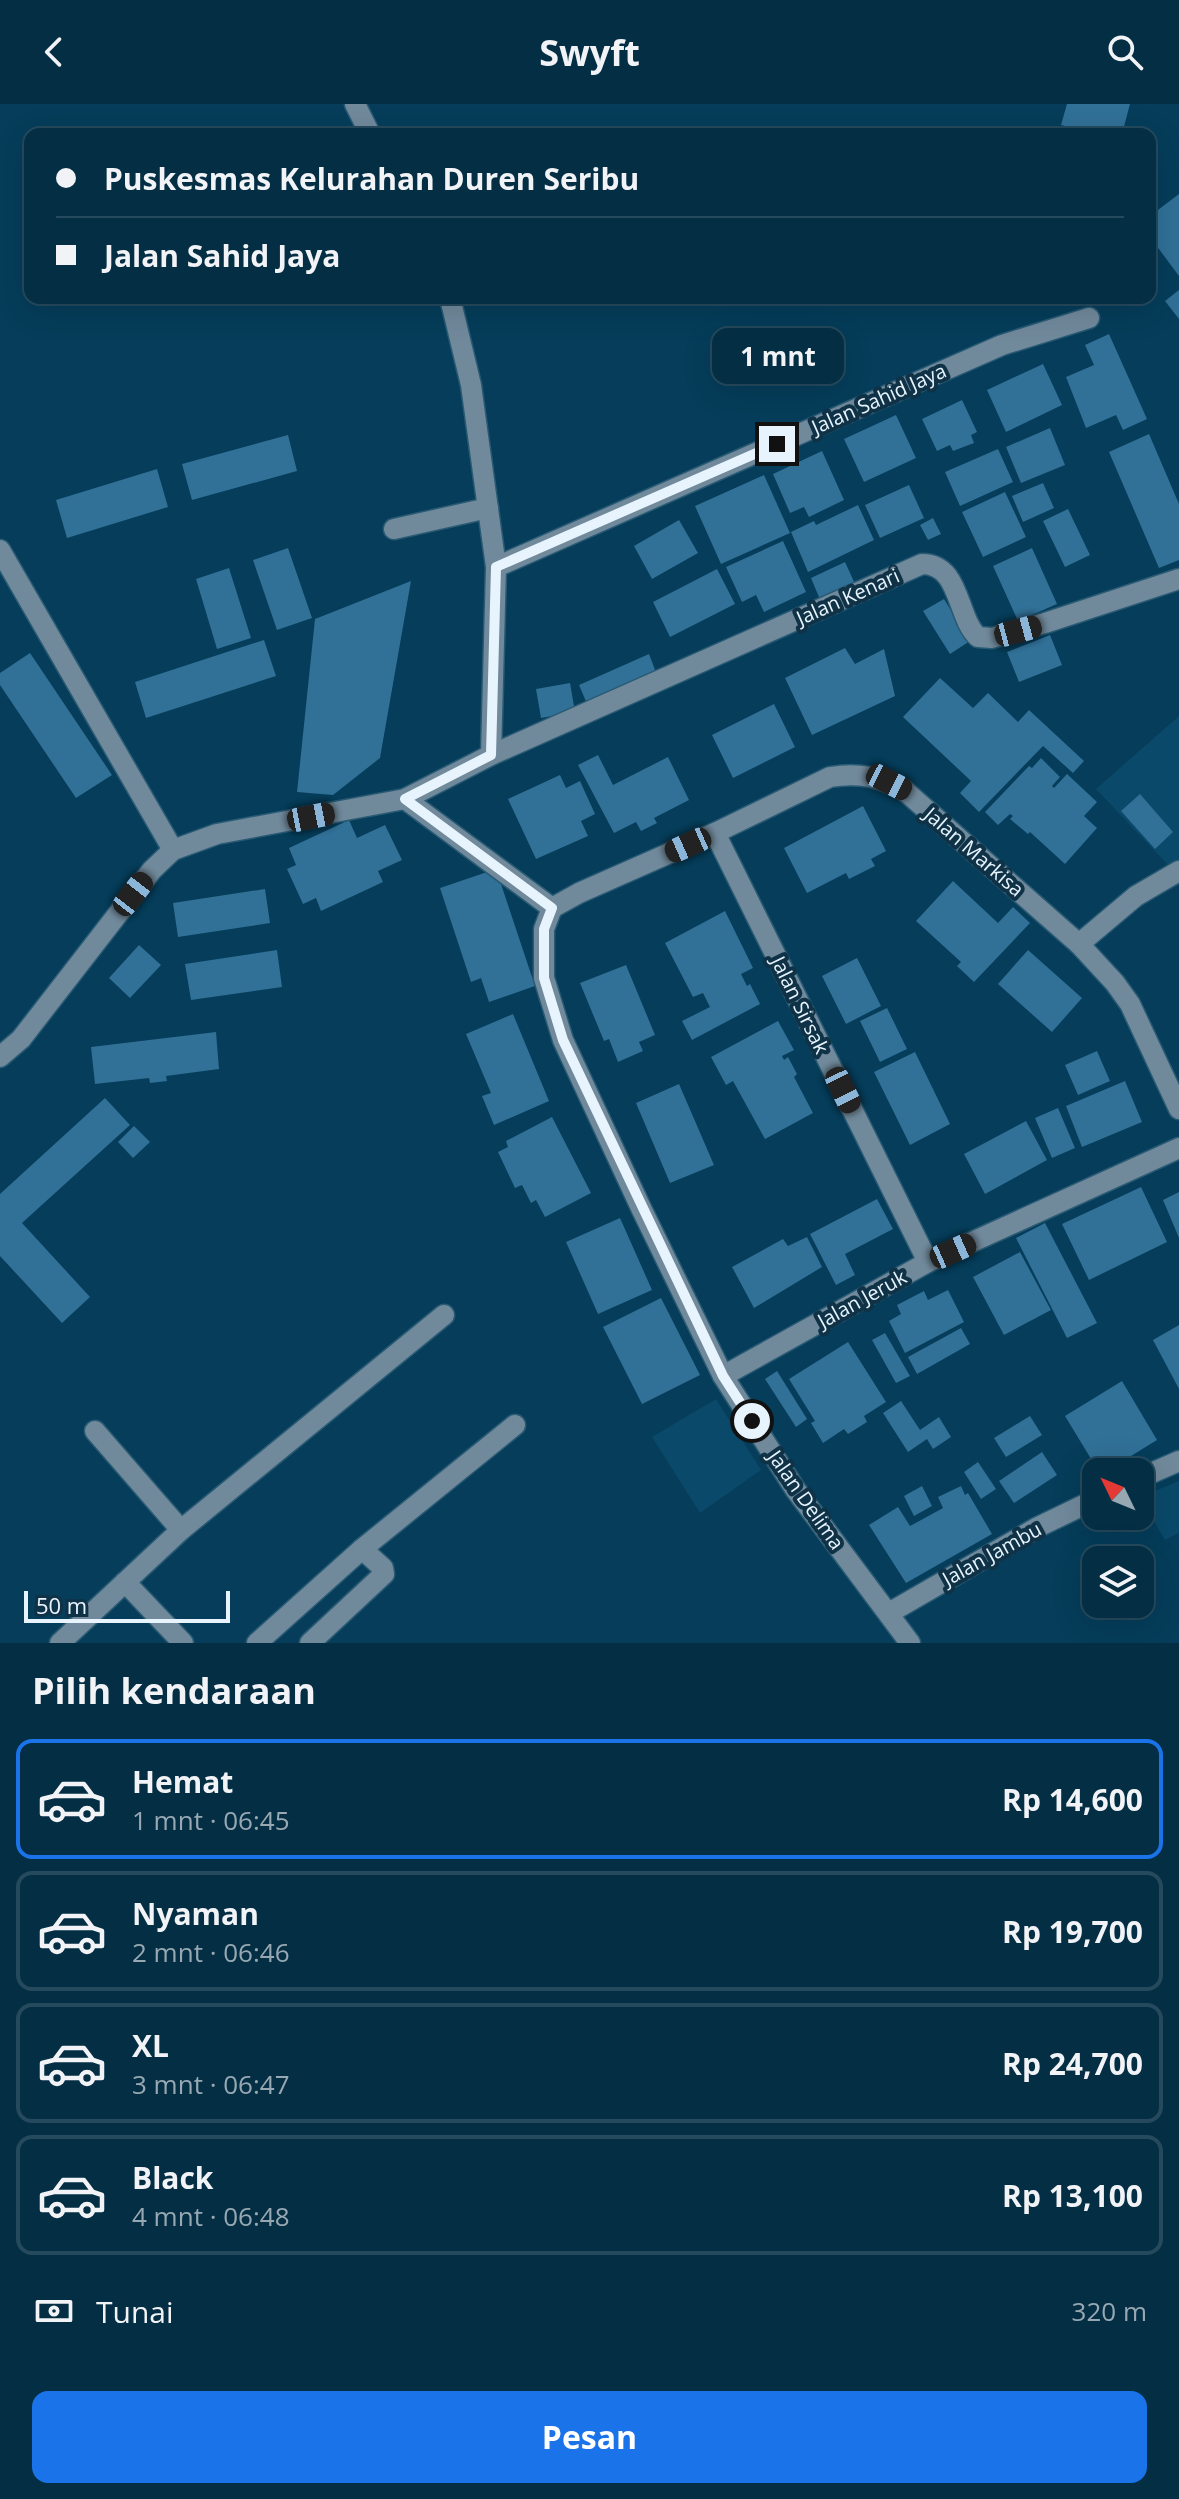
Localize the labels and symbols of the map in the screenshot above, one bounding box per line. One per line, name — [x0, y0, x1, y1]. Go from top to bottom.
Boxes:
callout: 1 mnt — [711, 328, 843, 384]
street label: Jalan Sahid Jaya — [805, 357, 950, 441]
route end — [759, 426, 795, 462]
street label: Jalan Kenari — [790, 562, 904, 632]
car — [992, 613, 1044, 649]
car — [862, 760, 916, 804]
street label: Jalan Markisa — [917, 800, 1030, 902]
car — [285, 801, 337, 833]
car — [661, 824, 715, 866]
car — [109, 868, 157, 920]
street label: Jalan Sirsak — [764, 950, 836, 1059]
car — [822, 1063, 864, 1117]
car — [926, 1230, 980, 1272]
street label: Jalan Jeruk — [811, 1263, 911, 1335]
route start — [734, 1403, 770, 1439]
street label: Jalan Delima — [761, 1443, 851, 1555]
north arrow — [1082, 1458, 1154, 1530]
street label: Jalan Jambu — [936, 1515, 1046, 1593]
scale bar — [24, 1587, 230, 1623]

